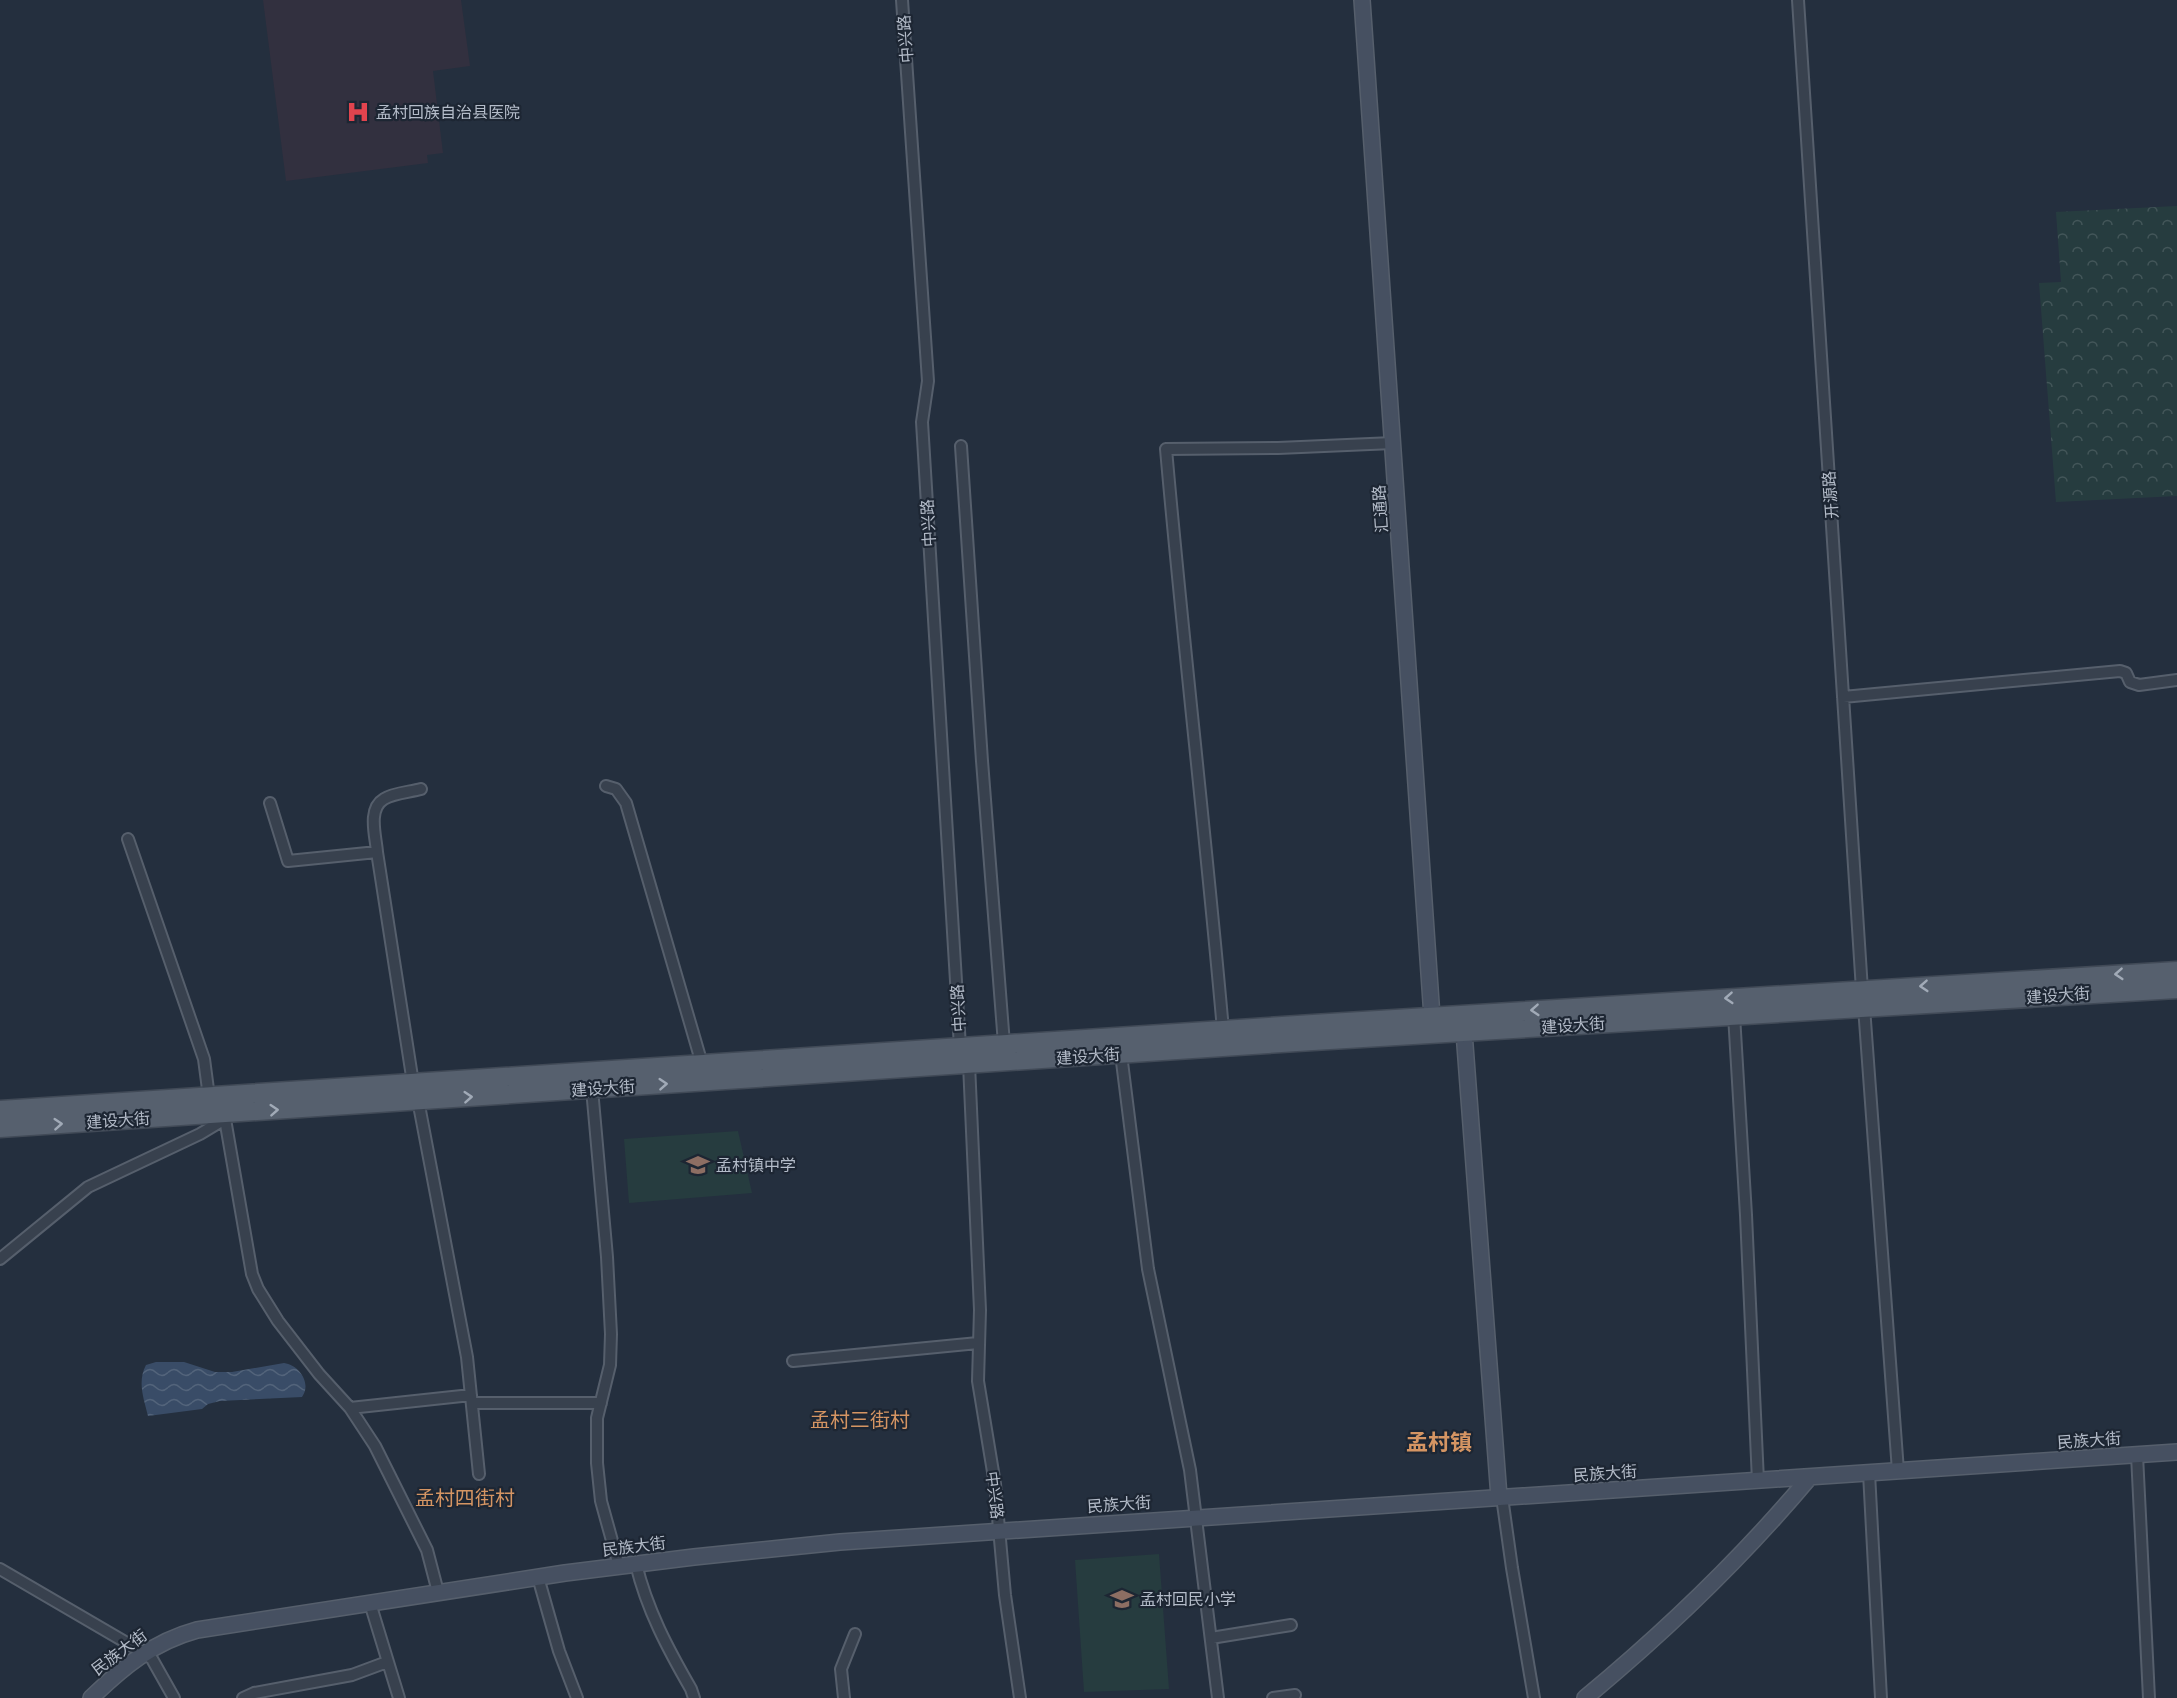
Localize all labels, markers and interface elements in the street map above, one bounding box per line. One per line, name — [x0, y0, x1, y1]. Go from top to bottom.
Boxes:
street label: 中兴路 — [893, 14, 917, 64]
hospital icon: 孟村回族自治县医院 — [345, 99, 371, 125]
place label: 孟村回族自治县医院 — [376, 102, 520, 122]
street label: 开源路 — [1818, 470, 1842, 520]
street label: 汇通路 — [1368, 484, 1392, 534]
street label: 中兴路 — [917, 499, 939, 547]
one-way arrow — [2114, 968, 2123, 981]
one-way arrow — [1919, 980, 1928, 993]
street label: 建设大街 — [2025, 983, 2091, 1007]
street label: 中兴路 — [947, 984, 969, 1032]
one-way arrow — [1725, 992, 1734, 1005]
one-way arrow — [1530, 1004, 1539, 1017]
street label: 建设大街 — [1540, 1013, 1606, 1037]
street label: 建设大街 — [1055, 1044, 1121, 1068]
street label: 建设大街 — [570, 1076, 636, 1100]
one-way arrow — [659, 1078, 668, 1091]
one-way arrow — [464, 1091, 473, 1104]
one-way arrow — [269, 1104, 278, 1117]
street label: 建设大街 — [85, 1108, 151, 1132]
one-way arrow — [54, 1118, 63, 1131]
school or university icon: 孟村镇中学 — [685, 1152, 711, 1178]
place label: 孟村镇中学 — [716, 1155, 796, 1175]
district label: 孟村三街村 — [810, 1407, 910, 1431]
district label: 孟村镇 — [1406, 1428, 1472, 1455]
street label: 民族大街 — [2056, 1428, 2122, 1452]
street label: 民族大街 — [1572, 1461, 1638, 1485]
street label: 中兴路 — [982, 1470, 1008, 1520]
district label: 孟村四街村 — [415, 1485, 515, 1509]
street label: 民族大街 — [1086, 1492, 1152, 1516]
street label: 民族大街 — [601, 1532, 667, 1560]
school or university icon: 孟村回民小学 — [1109, 1586, 1135, 1612]
place label: 孟村回民小学 — [1140, 1589, 1236, 1609]
street label: 民族大街 — [87, 1625, 151, 1679]

